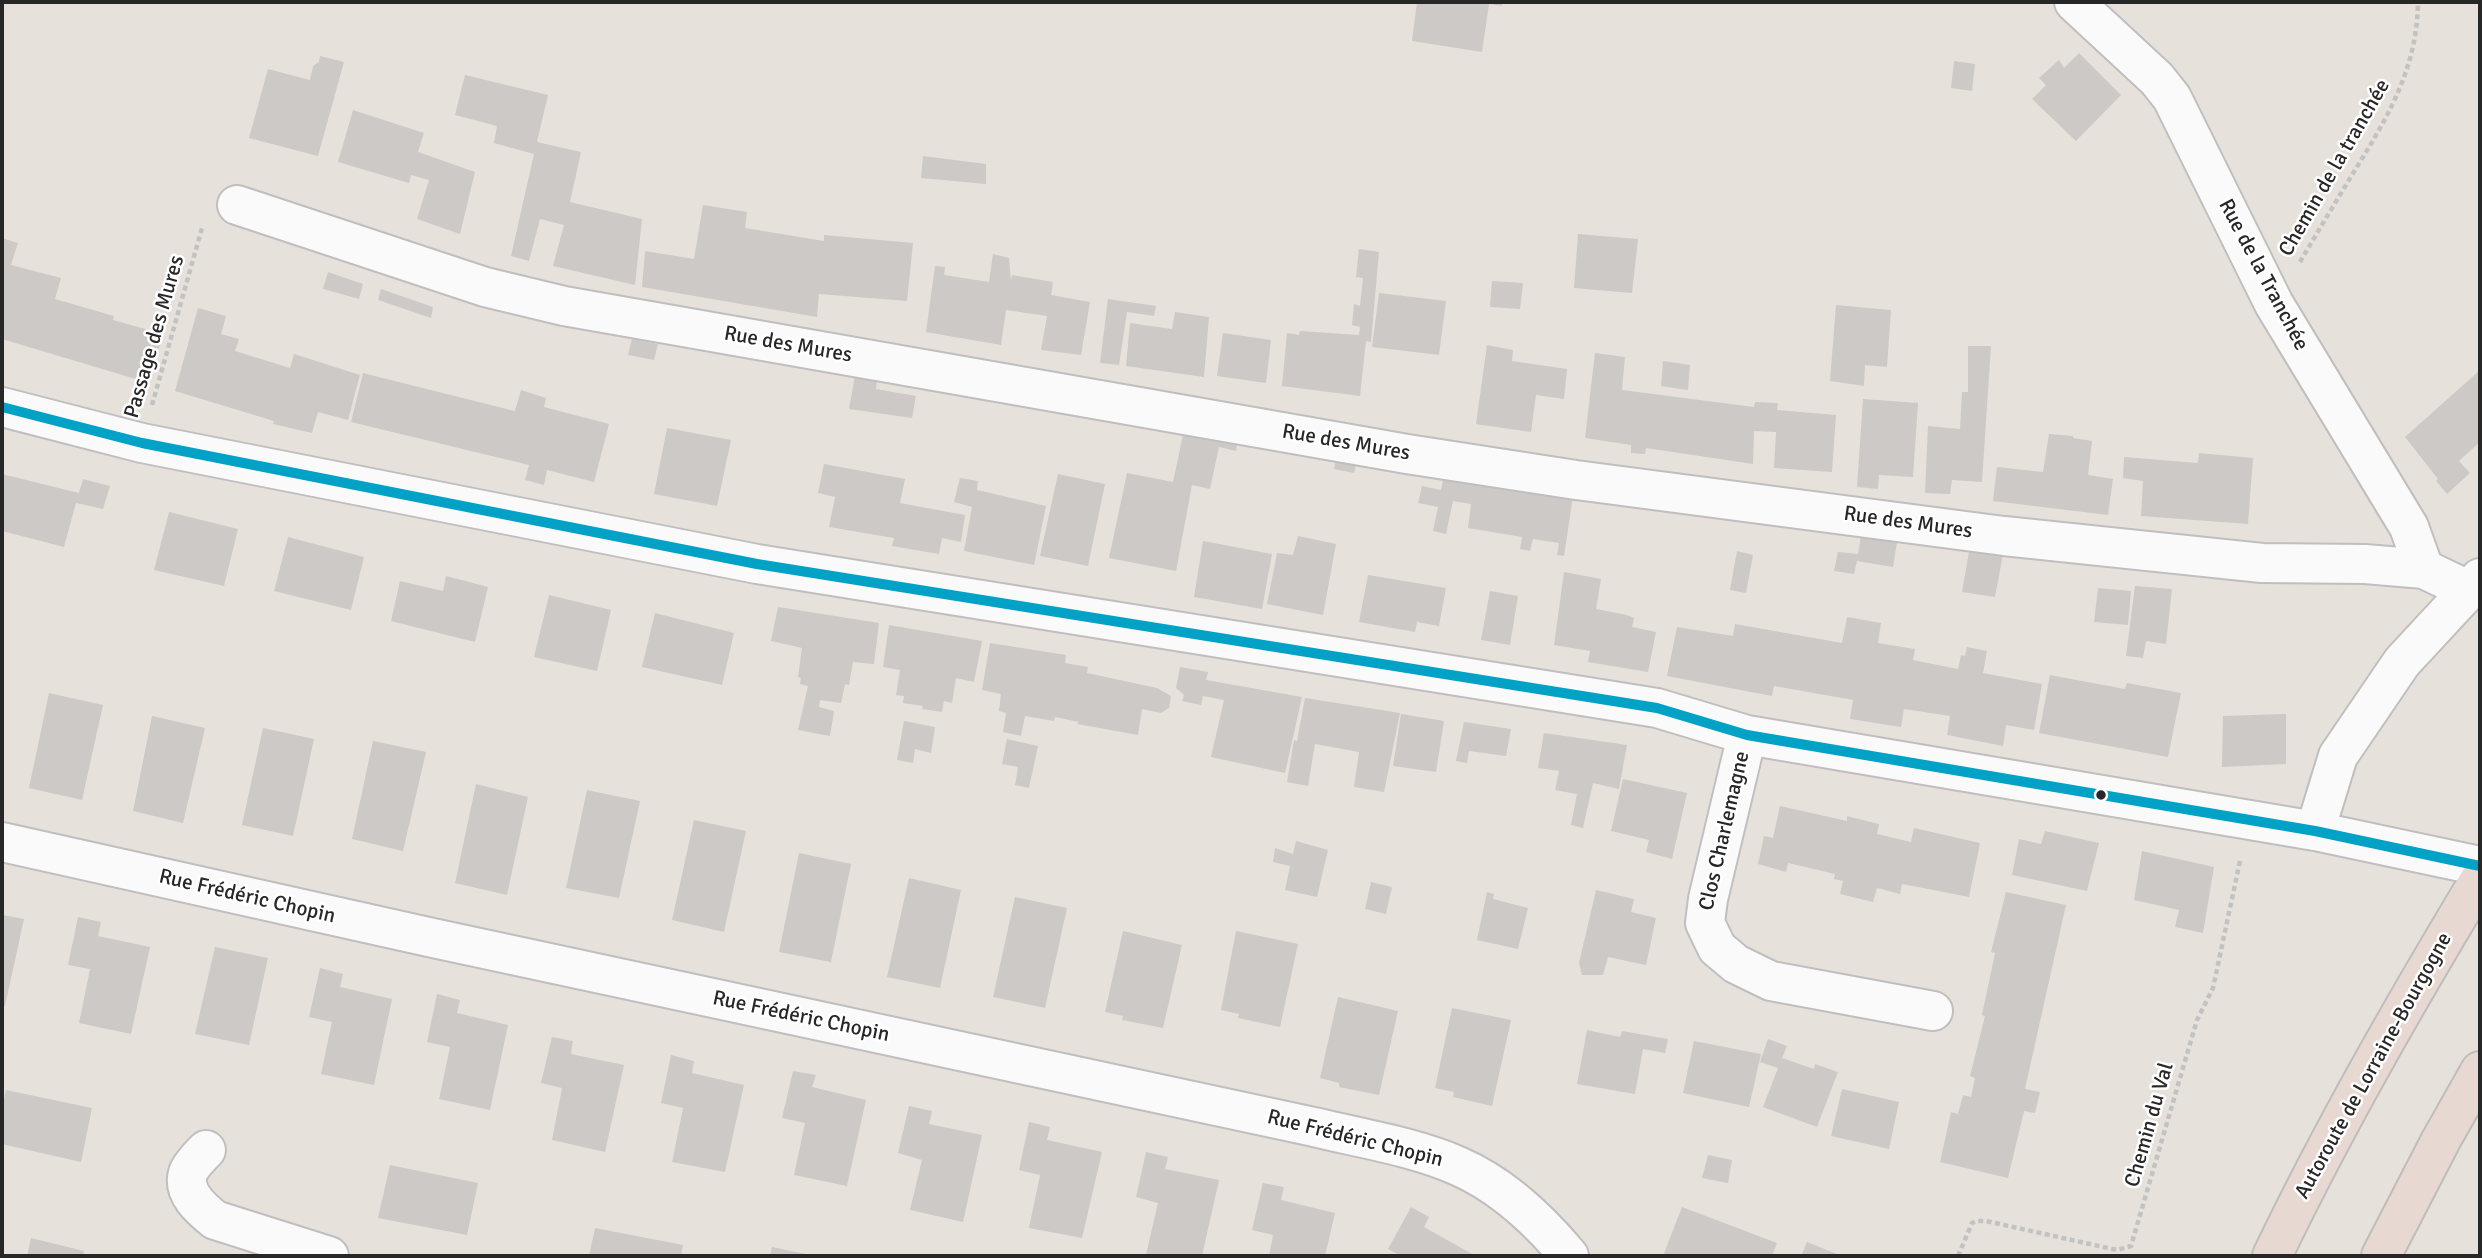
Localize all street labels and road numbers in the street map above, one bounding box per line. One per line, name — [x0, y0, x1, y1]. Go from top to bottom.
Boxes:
street label: Chemin de la tranchée — [2274, 75, 2396, 261]
street label: Rue de la Tranchée — [2212, 195, 2314, 355]
street label: Passage des Mures — [120, 253, 190, 421]
street label: Rue des Mures — [722, 321, 854, 369]
street label: Rue des Mures — [1280, 419, 1412, 467]
street label: Rue des Mures — [1842, 502, 1974, 544]
street label: Clos Charlemagne — [1694, 749, 1756, 913]
street label: Rue Frédéric Chopin — [156, 864, 338, 930]
street label: Autoroute de Lorraine-Bourgogne — [2290, 928, 2458, 1204]
street label: Rue Frédéric Chopin — [710, 986, 892, 1048]
street label: Chemin du Val — [2120, 1060, 2180, 1190]
street label: Rue Frédéric Chopin — [1264, 1105, 1446, 1173]

